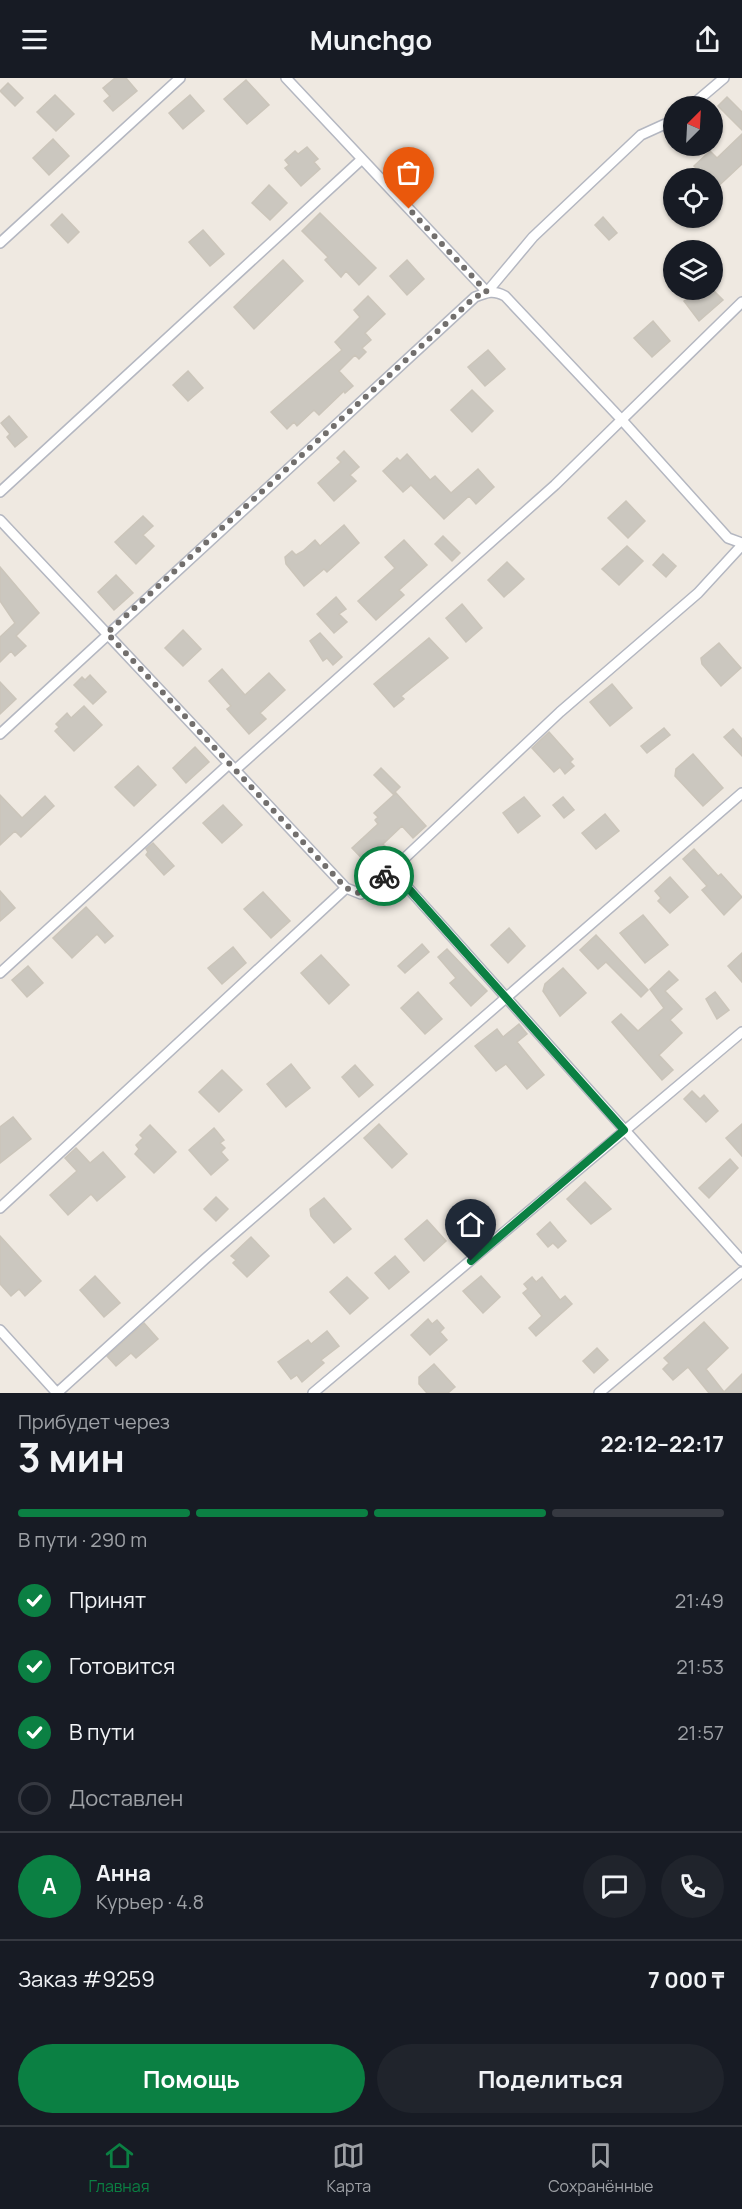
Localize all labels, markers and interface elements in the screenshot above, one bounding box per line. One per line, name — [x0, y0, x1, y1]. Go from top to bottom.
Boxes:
text: Munchgo — [310, 21, 432, 58]
icon: menu — [18, 23, 51, 56]
icon: share — [691, 23, 724, 56]
north arrow — [663, 96, 723, 156]
map controls — [663, 96, 723, 300]
pin — [383, 147, 434, 209]
icon: bag — [392, 156, 425, 189]
button: locate — [663, 168, 723, 228]
button: layers — [663, 240, 723, 300]
courier — [354, 846, 414, 906]
icon: bike — [368, 860, 401, 893]
pin — [445, 1199, 496, 1261]
icon: home — [454, 1208, 487, 1241]
text: Прибудет через — [18, 1408, 170, 1435]
text: 22:12–22:17 — [601, 1429, 724, 1459]
text: 3 мин — [18, 1430, 125, 1484]
text: В пути · 290 m — [18, 1526, 147, 1553]
icon: check — [18, 1584, 51, 1617]
text: Принят — [69, 1585, 146, 1615]
text: 21:49 — [675, 1587, 724, 1614]
icon: check — [18, 1650, 51, 1683]
text: Готовится — [69, 1651, 175, 1681]
text: 21:53 — [676, 1653, 724, 1680]
icon: check — [18, 1716, 51, 1749]
text: В пути — [69, 1717, 135, 1747]
text: 21:57 — [677, 1719, 724, 1746]
text: Доставлен — [69, 1783, 183, 1813]
button: chat — [583, 1855, 646, 1918]
button: phone — [661, 1855, 724, 1918]
text: Анна — [96, 1858, 151, 1888]
text: А — [42, 1871, 57, 1901]
text: Курьер · 4.8 — [96, 1888, 204, 1915]
text: Заказ #9259 — [18, 1964, 155, 1994]
text: 7 000 ₸ — [648, 1965, 724, 1995]
button: Помощь — [18, 2044, 365, 2113]
button: Поделиться — [377, 2044, 724, 2113]
tab: Главная — [89, 2139, 150, 2197]
tab: Карта — [327, 2139, 371, 2197]
tab: Сохранённые — [548, 2139, 653, 2197]

